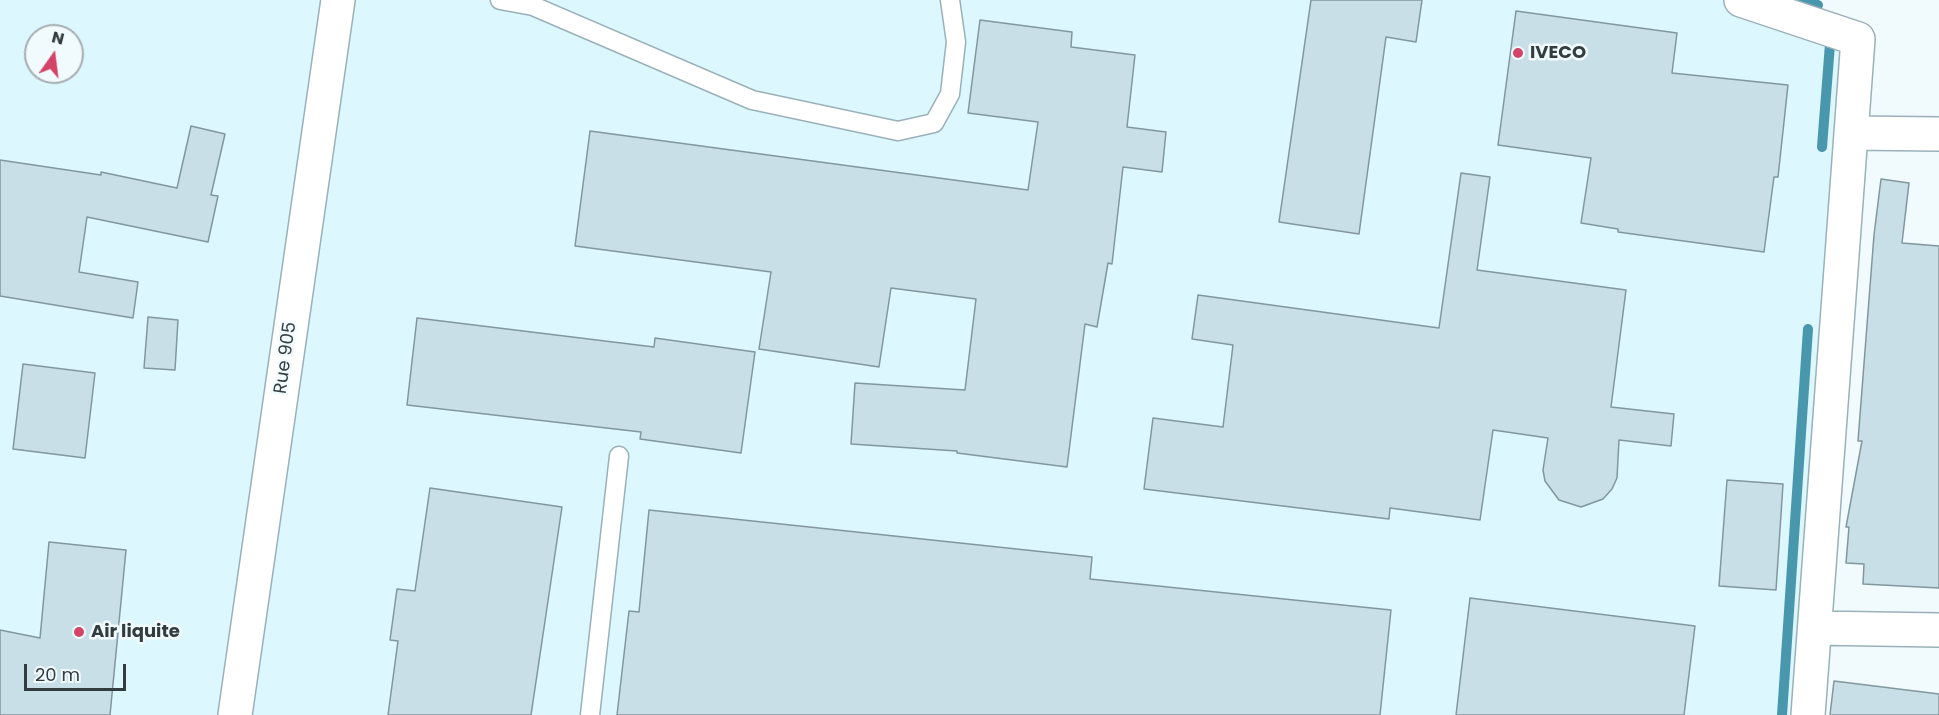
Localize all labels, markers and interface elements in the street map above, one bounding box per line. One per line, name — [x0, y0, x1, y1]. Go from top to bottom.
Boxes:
north arrow — [24, 24, 84, 84]
text: N — [49, 25, 67, 51]
place label: IVECO — [1530, 42, 1586, 64]
marker: IVECO — [1511, 46, 1525, 60]
street label: Rue 905 — [270, 321, 302, 395]
place label: Air liquite — [91, 621, 180, 643]
marker: Air liquite — [72, 625, 86, 639]
scale bar — [27, 652, 129, 690]
text: 20 m — [35, 662, 80, 687]

